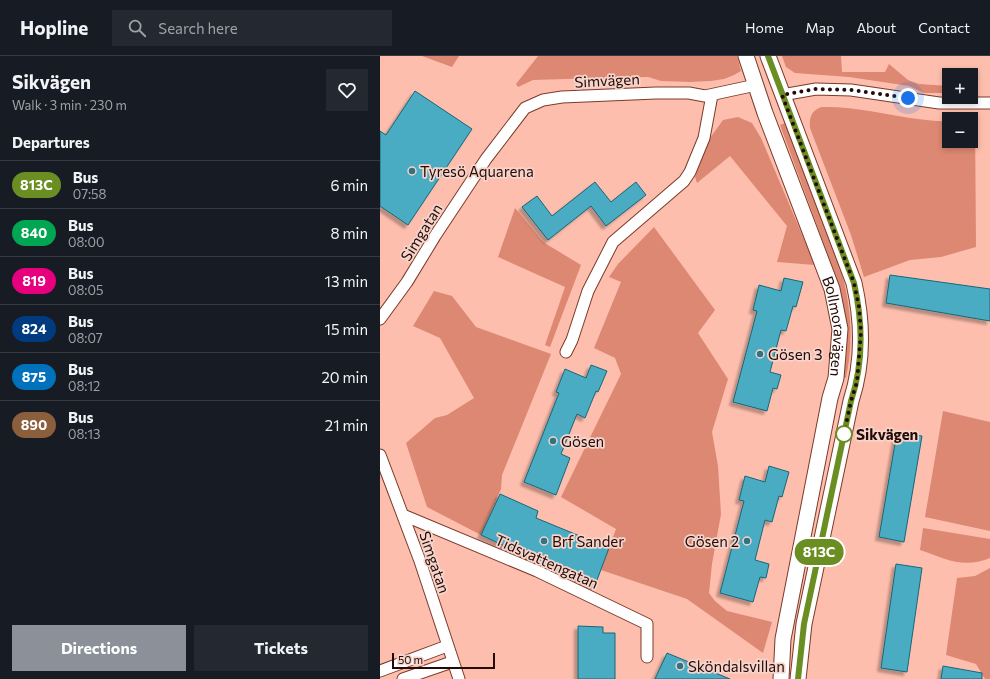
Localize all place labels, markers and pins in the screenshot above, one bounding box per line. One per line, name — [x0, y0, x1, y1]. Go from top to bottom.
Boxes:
place label: Tyresö Aquarena — [420, 162, 534, 180]
marker: Tyresö Aquarena — [407, 166, 417, 176]
place label: Gösen 3 — [768, 345, 823, 363]
marker: Gösen 3 — [755, 349, 765, 359]
marker: Sikvägen — [835, 425, 853, 443]
place label: Sikvägen — [856, 425, 918, 443]
place label: Gösen — [561, 432, 604, 450]
marker: Gösen — [548, 436, 558, 446]
place label: Brf Sander — [552, 532, 624, 550]
place label: Gösen 2 — [685, 532, 739, 550]
marker: Brf Sander — [539, 536, 549, 546]
marker: Gösen 2 — [742, 536, 752, 546]
place label: Sköndalsvillan — [688, 657, 785, 675]
marker: Sköndalsvillan — [675, 661, 685, 671]

